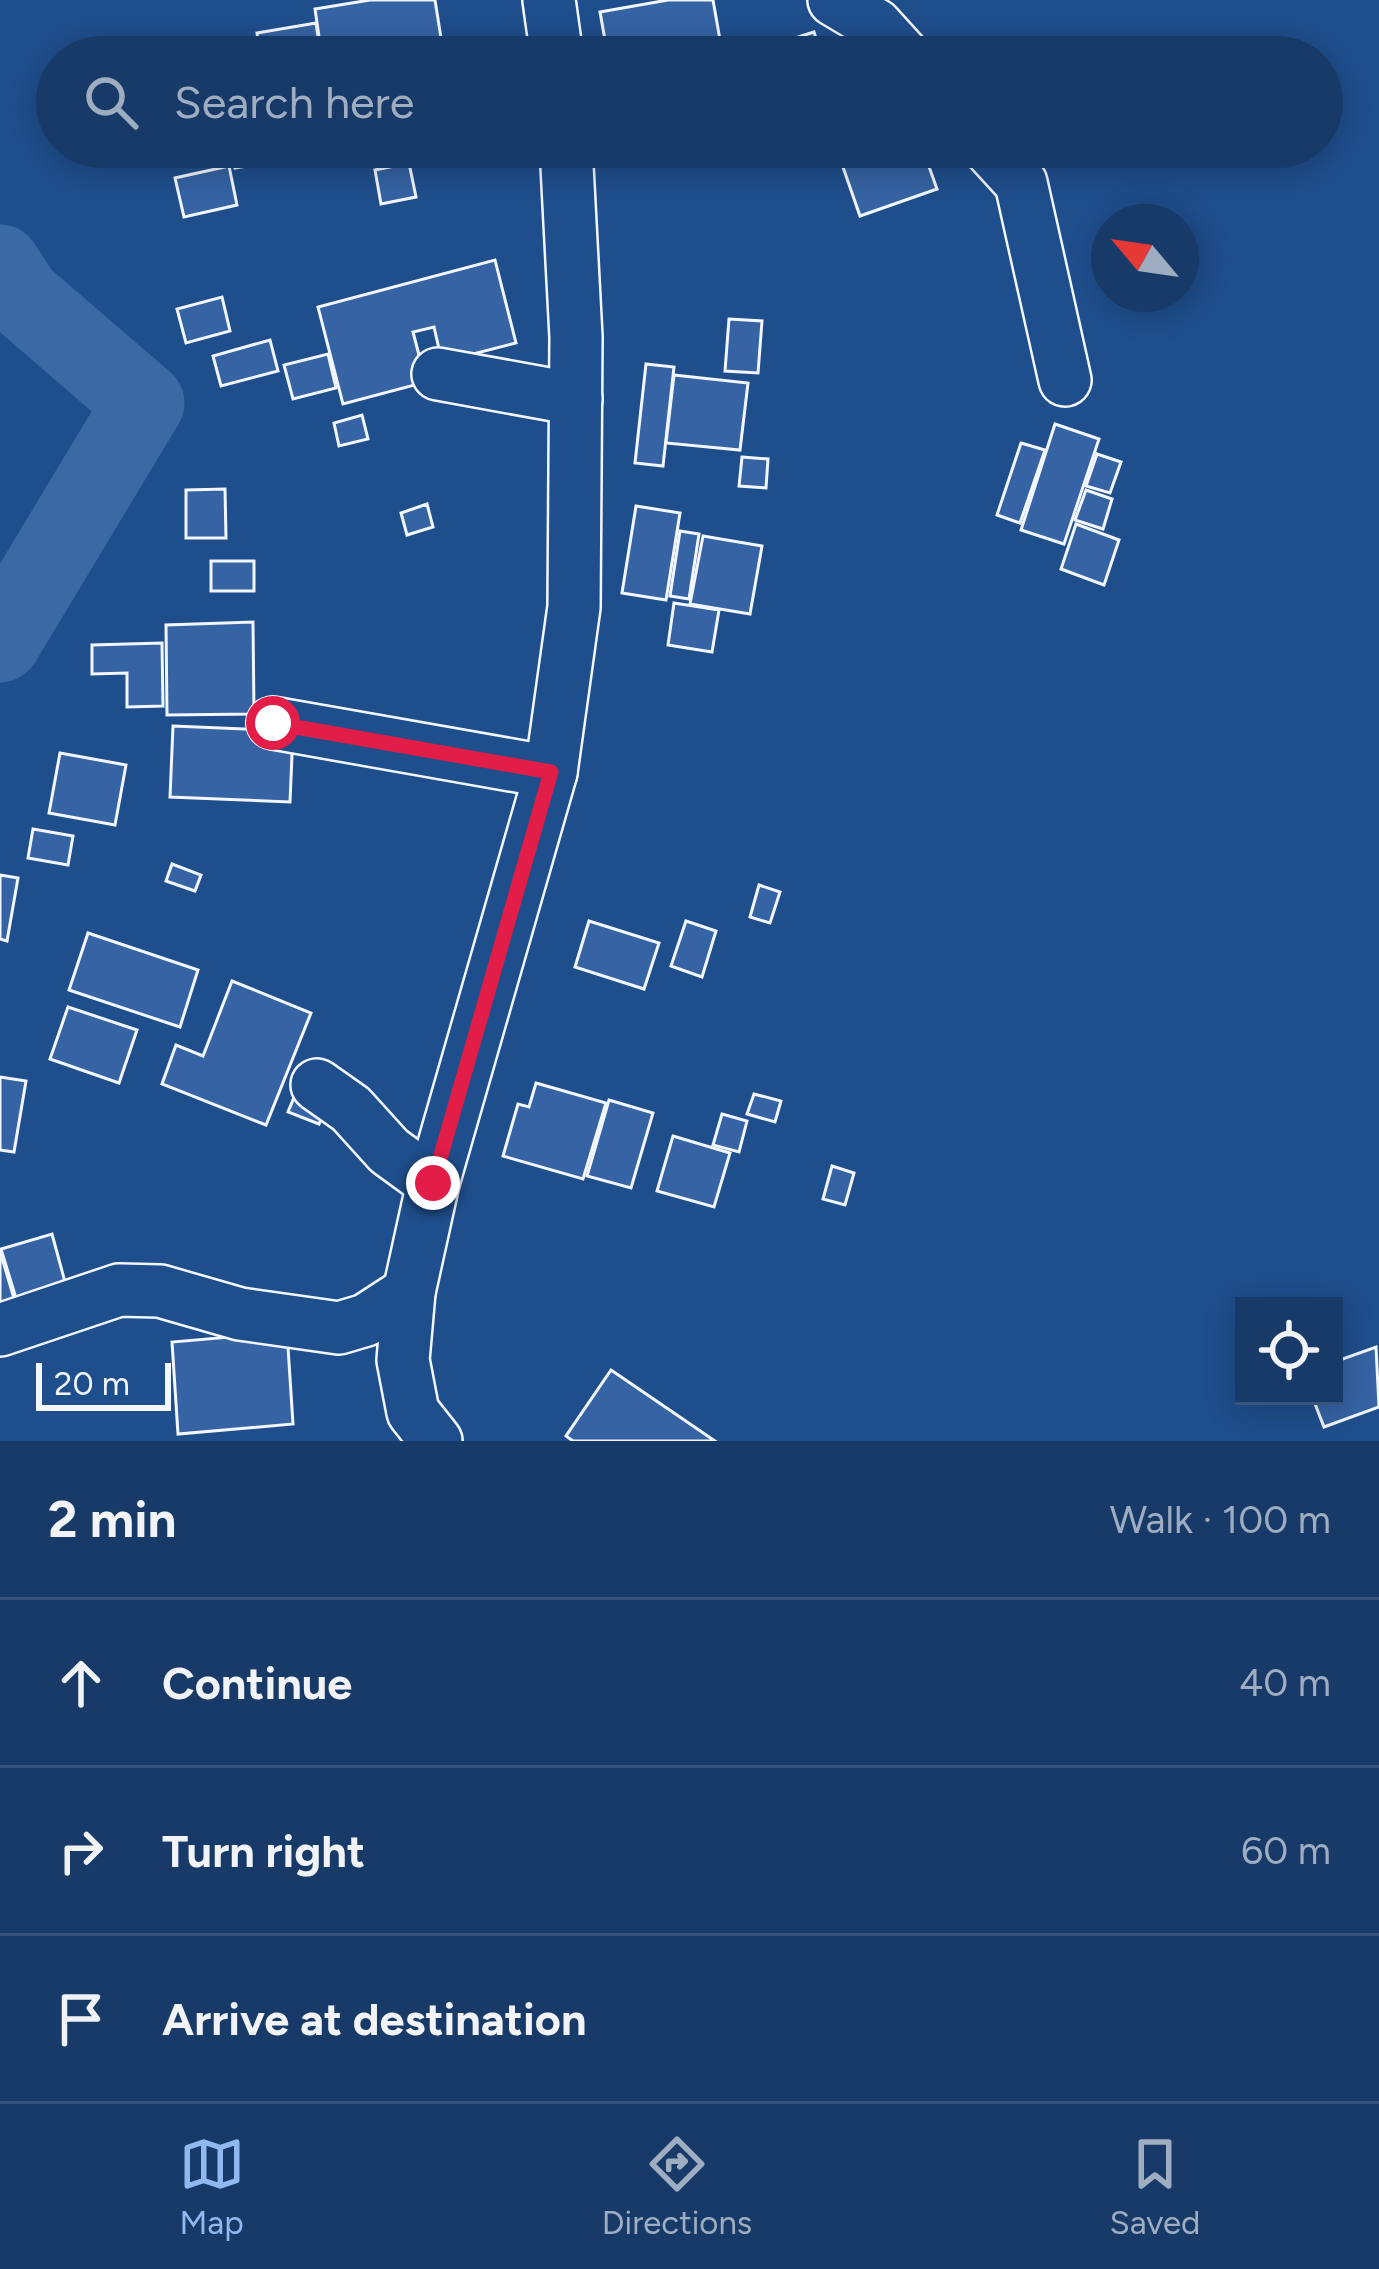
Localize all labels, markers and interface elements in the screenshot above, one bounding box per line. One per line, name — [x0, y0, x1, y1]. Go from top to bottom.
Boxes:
search box — [36, 36, 1343, 168]
icon: search — [78, 69, 144, 135]
text: Search here — [174, 75, 414, 129]
north arrow — [1091, 204, 1199, 312]
route start — [246, 696, 300, 750]
route end — [406, 1156, 460, 1210]
map controls — [1235, 1297, 1343, 1405]
button: locate — [1235, 1297, 1343, 1405]
scale bar — [36, 1357, 171, 1410]
text: 20 m — [54, 1364, 130, 1403]
text: 2 min — [48, 1489, 176, 1550]
text: Walk · 100 m — [1110, 1496, 1331, 1543]
icon: ahead — [48, 1650, 114, 1716]
text: Continue — [162, 1656, 352, 1710]
text: 40 m — [1239, 1659, 1331, 1706]
icon: right — [48, 1818, 114, 1884]
text: Turn right — [162, 1824, 365, 1878]
text: 60 m — [1241, 1827, 1331, 1874]
icon: arrive — [48, 1986, 114, 2052]
text: Arrive at destination — [162, 1992, 586, 2046]
tab: Map — [179, 2131, 245, 2242]
tab: Directions — [602, 2131, 752, 2242]
tab: Saved — [1109, 2131, 1200, 2242]

